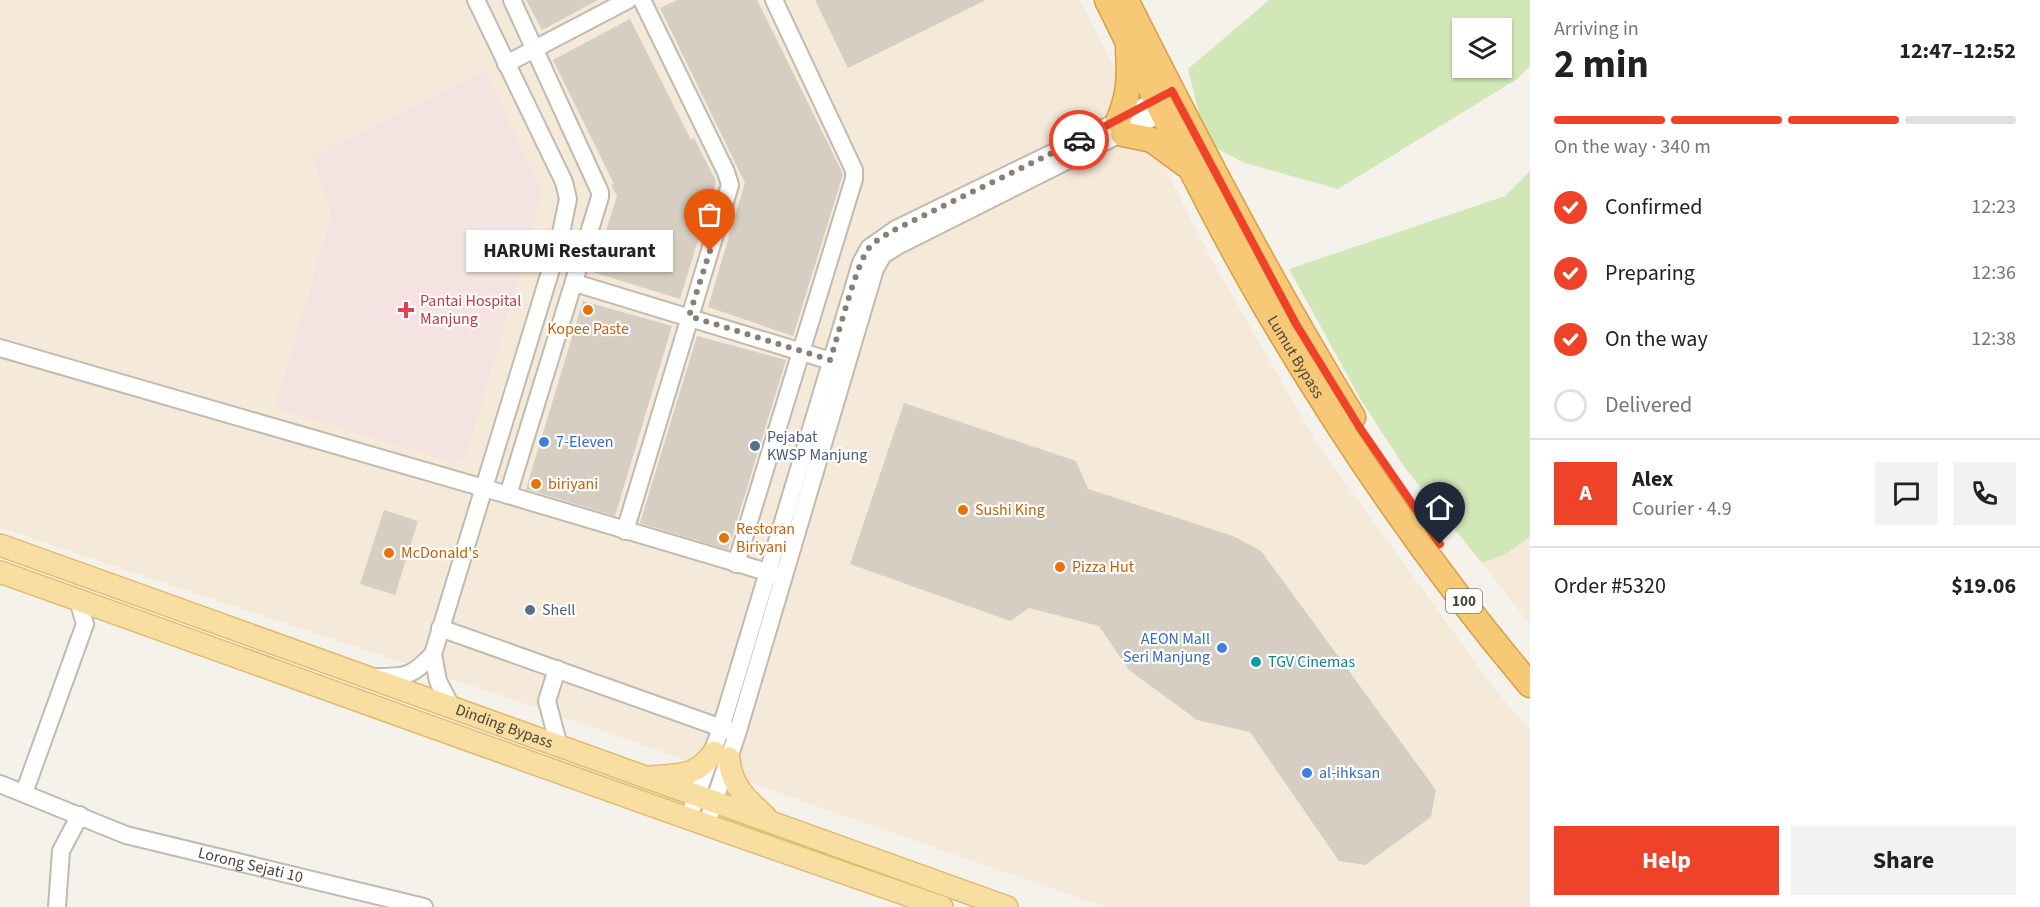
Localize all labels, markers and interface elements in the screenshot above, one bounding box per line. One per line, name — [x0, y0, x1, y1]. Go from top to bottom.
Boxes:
text: Arriving in — [1554, 15, 1639, 43]
map controls — [1452, 18, 1512, 78]
button: layers — [1452, 18, 1512, 78]
text: 12:47–12:52 — [1899, 35, 2016, 67]
text: 2 min — [1554, 37, 1649, 93]
courier — [1049, 110, 1109, 170]
icon: car — [1063, 124, 1096, 157]
text: On the way · 340 m — [1554, 133, 1711, 161]
pin — [684, 189, 735, 251]
icon: check — [1554, 191, 1587, 224]
text: Confirmed — [1605, 191, 1702, 223]
text: 12:23 — [1971, 193, 2016, 221]
icon: bag — [693, 198, 726, 231]
callout: HARUMi Restaurant — [467, 230, 674, 272]
text: HARUMi Restaurant — [483, 237, 656, 265]
icon: check — [1554, 257, 1587, 290]
text: Preparing — [1605, 257, 1695, 289]
text: 12:36 — [1971, 259, 2016, 287]
place label: Pantai Hospital Manjung — [420, 290, 521, 330]
marker: Pantai Hospital Manjung — [397, 301, 415, 319]
marker: Kopee Paste — [581, 303, 595, 317]
street label: Lumut Bypass — [1262, 311, 1330, 403]
place label: Kopee Paste — [547, 318, 629, 340]
icon: check — [1554, 323, 1587, 356]
text: On the way — [1605, 323, 1708, 355]
text: 12:38 — [1971, 325, 2016, 353]
text: Delivered — [1605, 389, 1692, 421]
place label: Pejabat KWSP Manjung — [767, 426, 867, 466]
place label: 7-Eleven — [556, 431, 614, 453]
marker: 7-Eleven — [537, 435, 551, 449]
marker: Pejabat KWSP Manjung — [748, 439, 762, 453]
button: chat — [1875, 462, 1938, 525]
button: phone — [1953, 462, 2016, 525]
text: Alex — [1632, 463, 1673, 495]
place label: biriyani — [548, 473, 598, 495]
marker: biriyani — [529, 477, 543, 491]
text: A — [1579, 477, 1592, 509]
pin — [1414, 482, 1465, 544]
icon: home — [1423, 491, 1456, 524]
text: Courier · 4.9 — [1632, 495, 1732, 523]
place label: Sushi King — [975, 499, 1045, 521]
marker: Sushi King — [956, 503, 970, 517]
place label: Restoran Biriyani — [736, 518, 795, 558]
marker: Restoran Biriyani — [717, 531, 731, 545]
place label: McDonald's — [401, 542, 479, 564]
marker: McDonald's — [382, 546, 396, 560]
place label: Pizza Hut — [1072, 556, 1135, 578]
marker: Pizza Hut — [1053, 560, 1067, 574]
text: Order #5320 — [1554, 570, 1666, 602]
text: $19.06 — [1951, 570, 2016, 602]
road number: 100 — [1446, 589, 1482, 613]
place label: Shell — [542, 599, 575, 621]
marker: Shell — [523, 603, 537, 617]
place label: AEON Mall Seri Manjung — [1123, 628, 1210, 668]
marker: AEON Mall Seri Manjung — [1215, 641, 1229, 655]
place label: TGV Cinemas — [1268, 651, 1355, 673]
marker: TGV Cinemas — [1249, 655, 1263, 669]
street label: Dinding Bypass — [453, 699, 557, 754]
place label: al-ihksan — [1319, 762, 1380, 784]
marker: al-ihksan — [1300, 766, 1314, 780]
button: Help — [1554, 826, 1779, 895]
button: Share — [1791, 826, 2016, 895]
street label: Lorong Sejati 10 — [196, 842, 305, 888]

